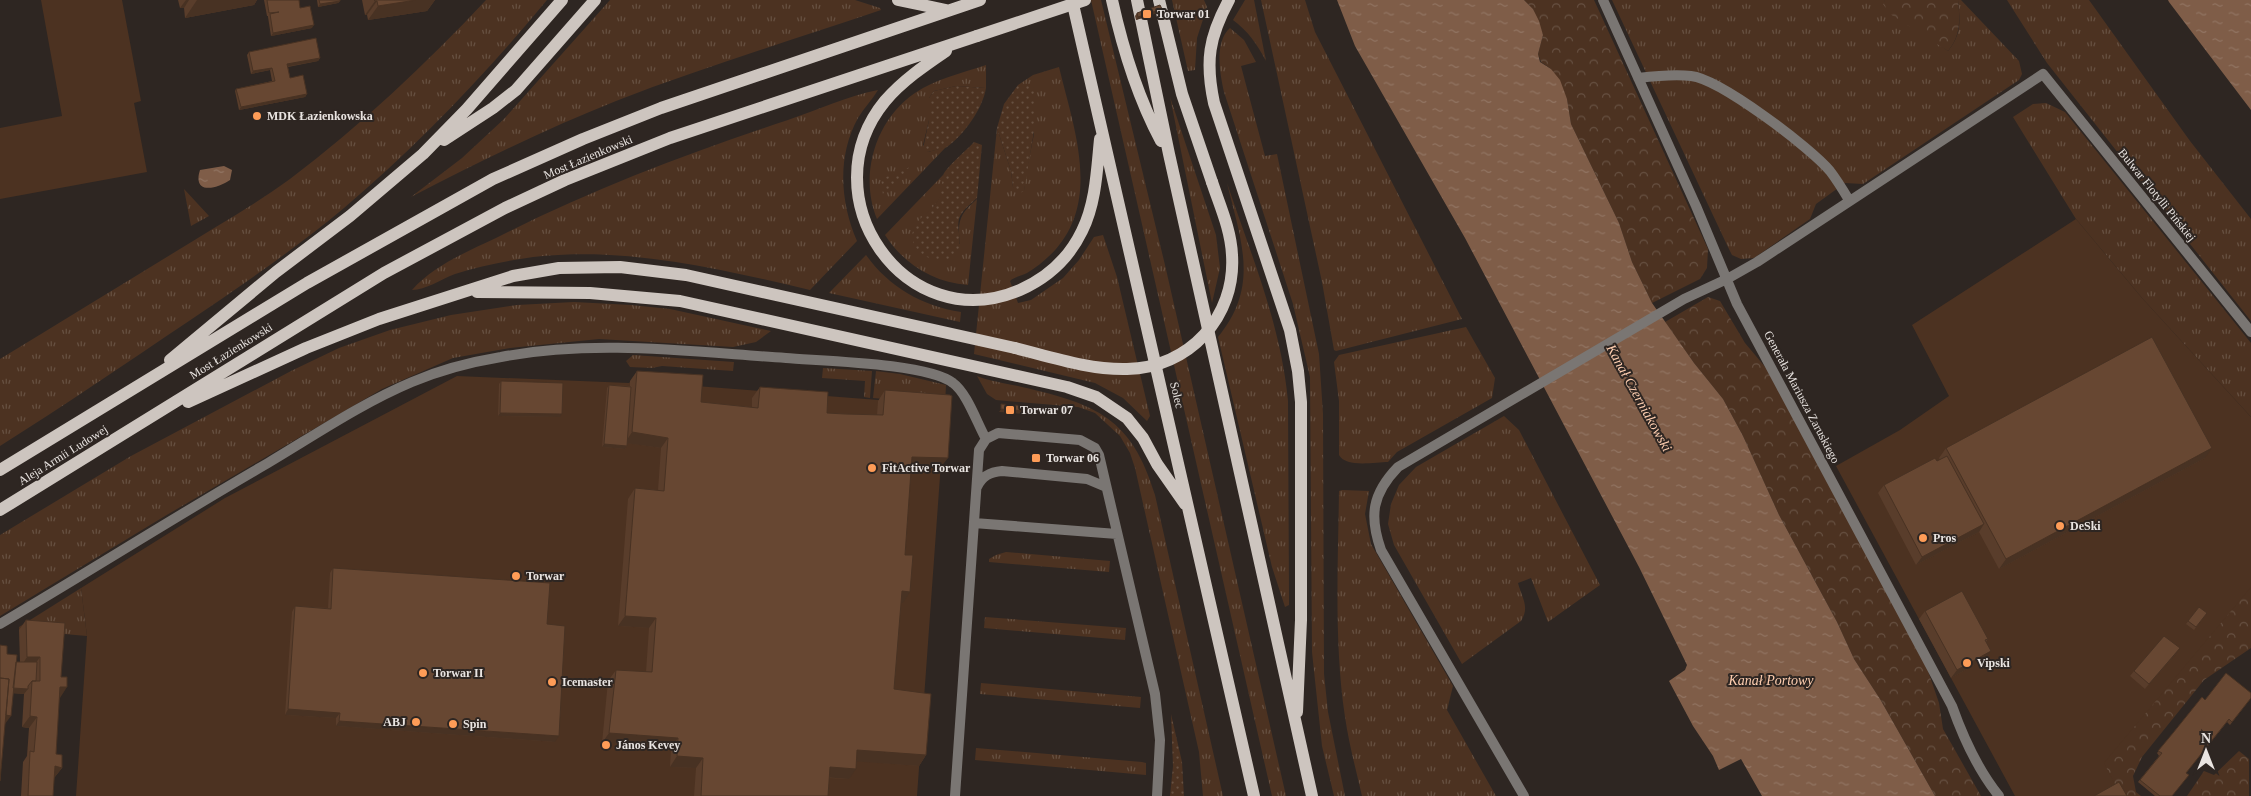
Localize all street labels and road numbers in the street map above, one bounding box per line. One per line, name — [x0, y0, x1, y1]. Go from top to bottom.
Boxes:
street label: Most Łazienkowski — [542, 132, 635, 182]
street label: Bulwar Flotylli Pińskiej — [2115, 146, 2199, 244]
street label: Most Łazienkowski — [187, 320, 276, 382]
street label: Generała Mariusza Zaruskiego — [1761, 328, 1843, 466]
street label: Solec — [1167, 380, 1187, 410]
street label: Aleja Armii Ludowej — [16, 422, 110, 488]

